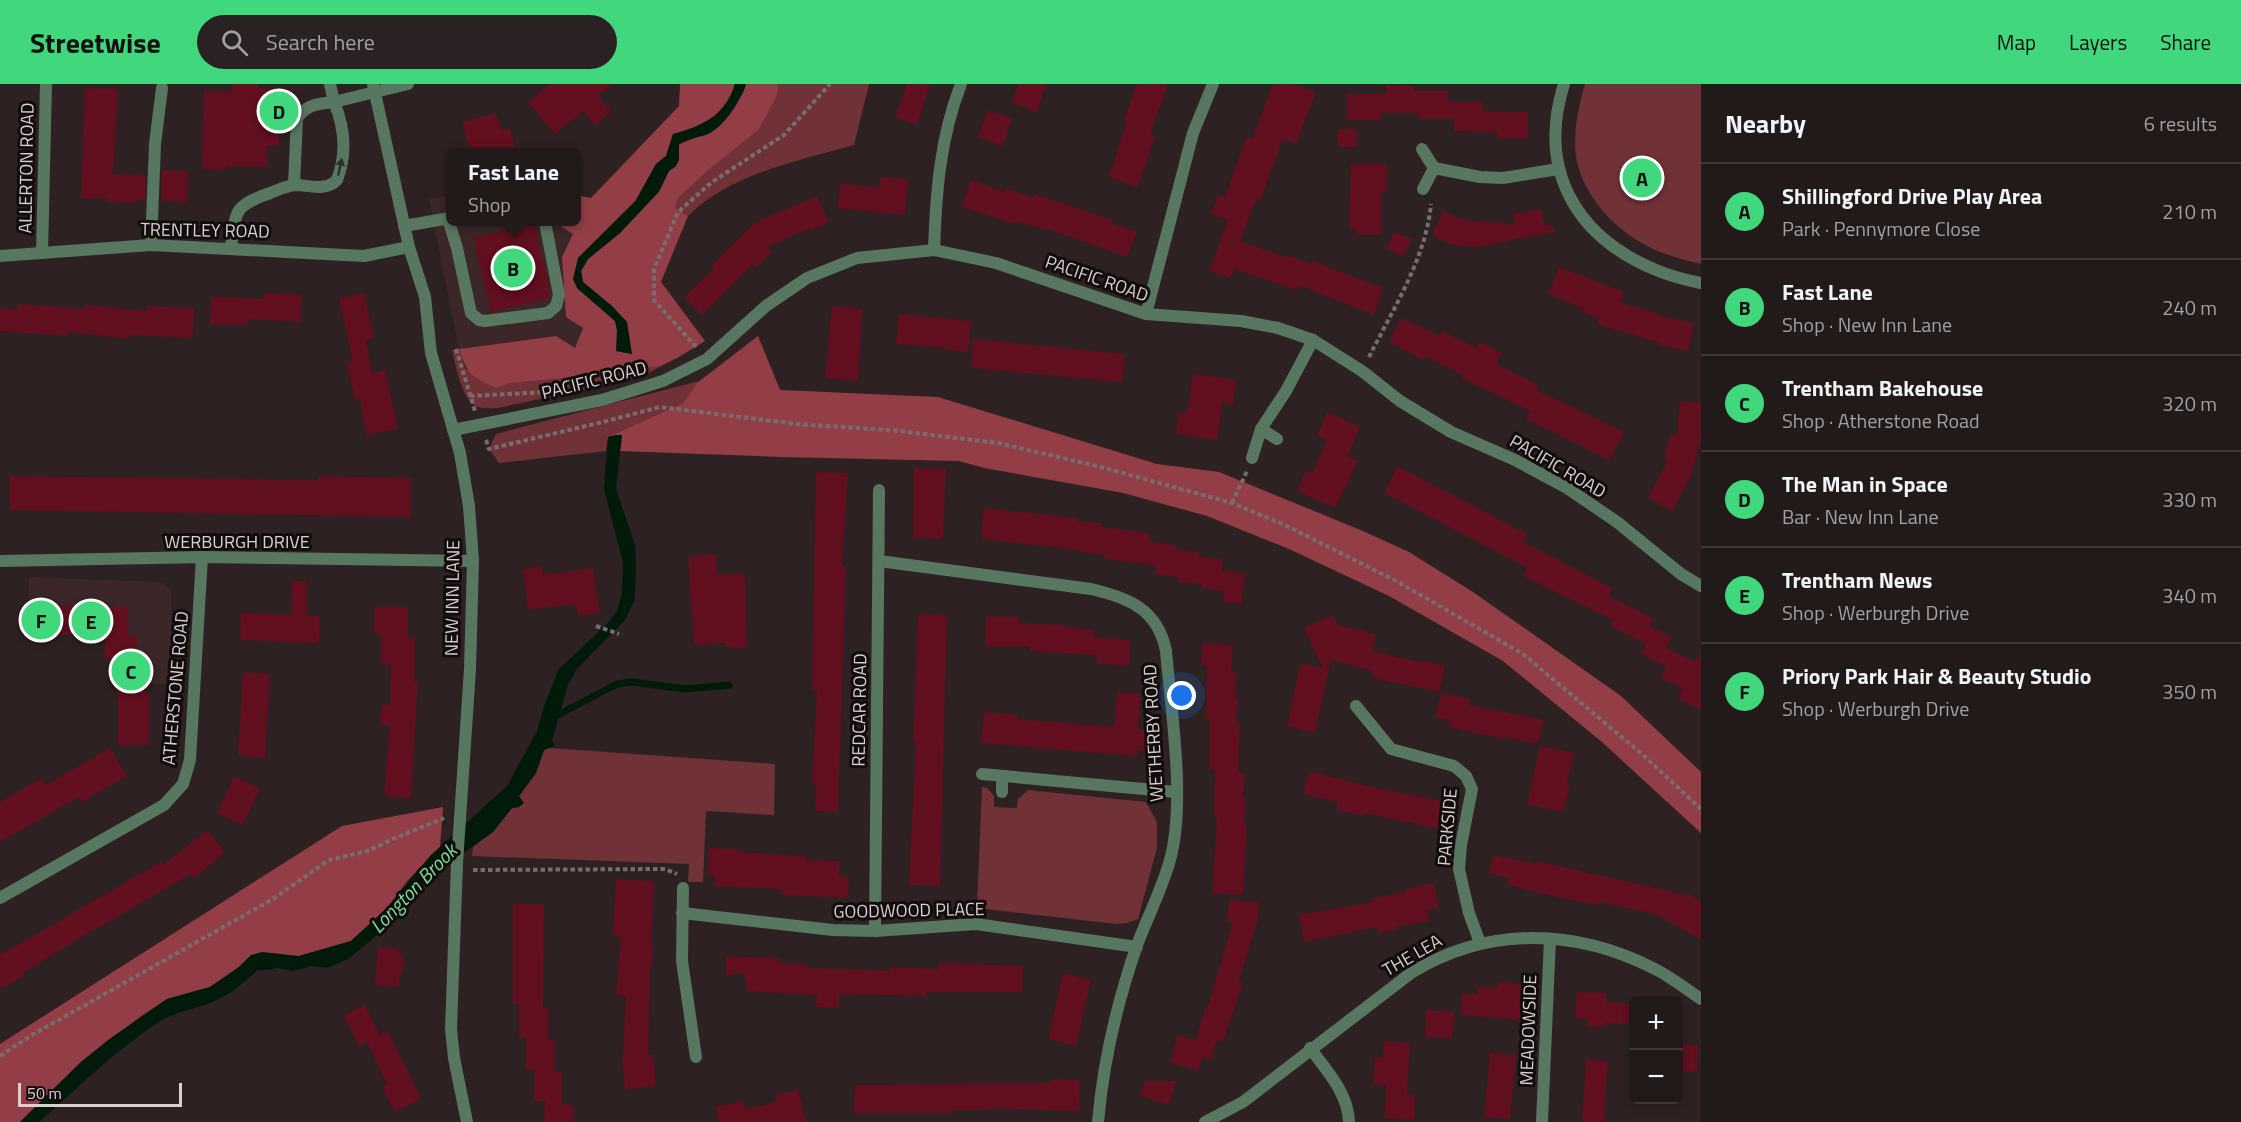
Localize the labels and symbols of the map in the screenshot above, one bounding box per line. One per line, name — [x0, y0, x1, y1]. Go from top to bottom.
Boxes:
pin: D — [260, 88, 298, 134]
street label: ALLERTON ROAD — [11, 102, 41, 234]
pin: A — [1622, 156, 1662, 200]
one-way arrow — [336, 158, 345, 177]
street label: TRENTLEY ROAD — [140, 215, 270, 245]
pin: B — [494, 246, 532, 291]
street label: PACIFIC ROAD — [1042, 248, 1152, 308]
street label: PACIFIC ROAD — [539, 354, 649, 406]
street label: PACIFIC ROAD — [1505, 427, 1611, 505]
street label: WERBURGH DRIVE — [164, 528, 310, 555]
street label: NEW INN LANE — [437, 540, 467, 656]
pin: F — [22, 598, 60, 642]
pin: E — [72, 598, 110, 644]
street label: ATHERSTONE ROAD — [155, 610, 195, 766]
pin: C — [112, 648, 150, 694]
street label: REDCAR ROAD — [845, 653, 873, 767]
street label: WETHERBY ROAD — [1136, 663, 1170, 803]
your location — [1167, 681, 1196, 710]
street label: PARKSIDE — [1430, 787, 1464, 867]
water label: Longton Brook — [362, 835, 465, 940]
street label: GOODWOOD PLACE — [833, 895, 985, 925]
street label: THE LEA — [1377, 927, 1447, 983]
street label: MEADOWSIDE — [1513, 974, 1543, 1086]
scale bar — [18, 1080, 182, 1108]

